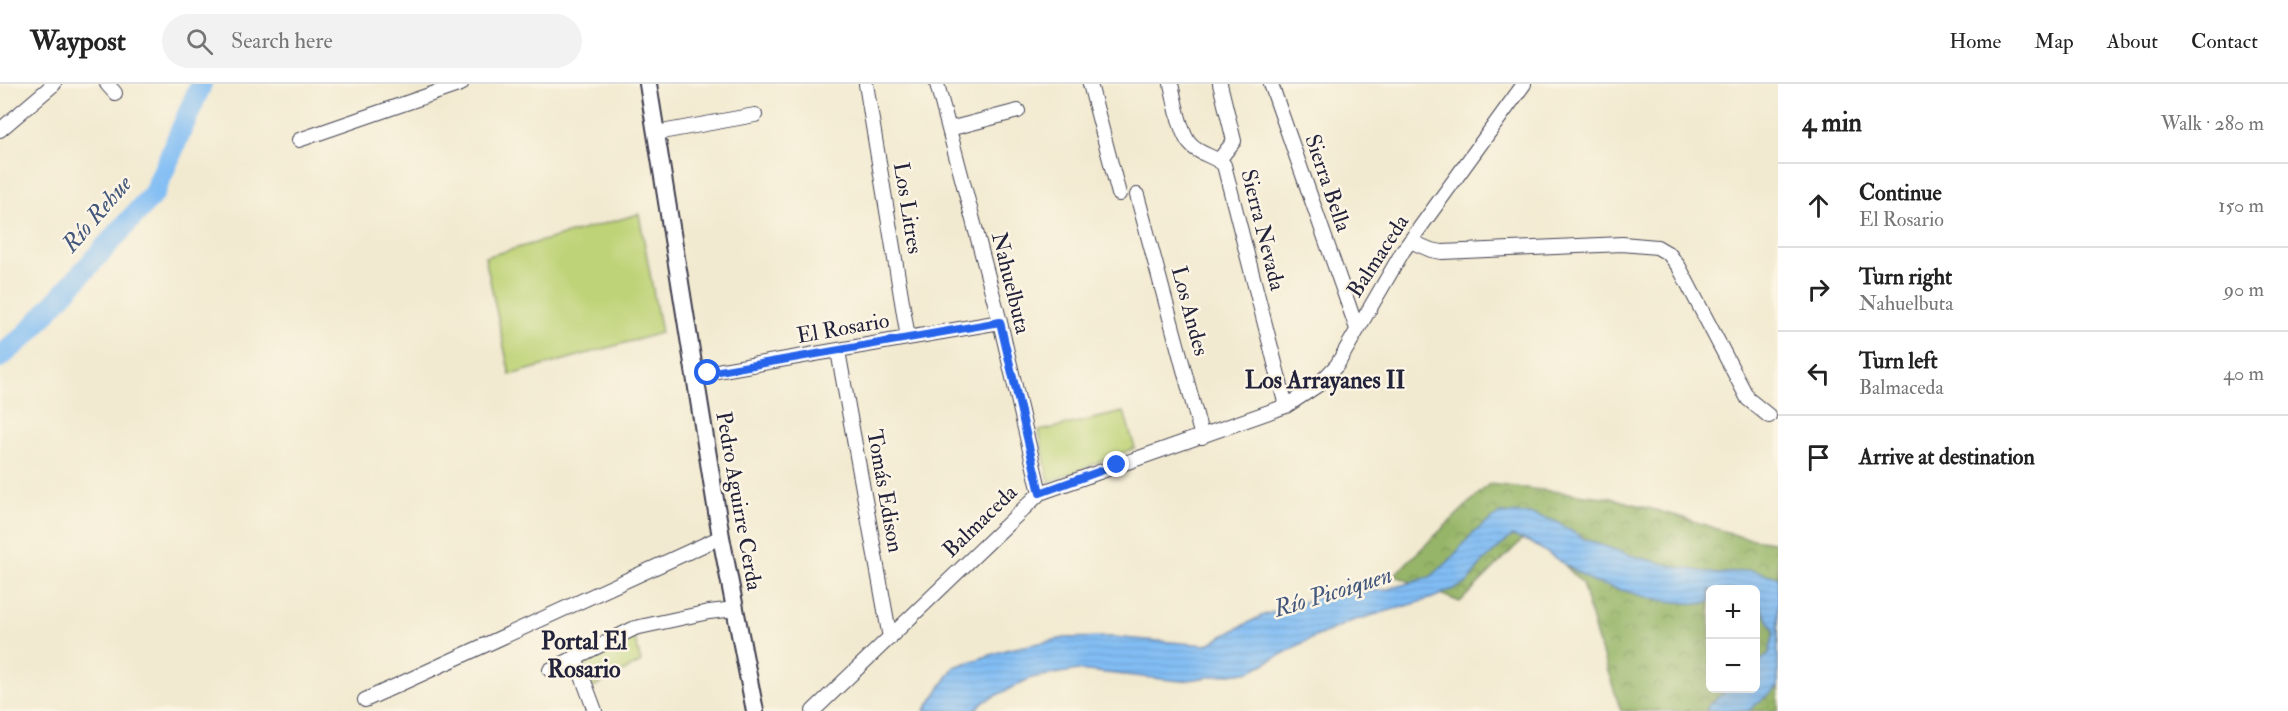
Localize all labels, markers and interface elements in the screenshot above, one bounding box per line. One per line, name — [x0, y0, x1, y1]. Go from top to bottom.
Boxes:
search box — [162, 14, 582, 68]
text: Waypost — [30, 24, 126, 59]
icon: search — [183, 25, 216, 58]
text: Search here — [231, 27, 333, 55]
text: Home — [1949, 28, 2001, 55]
text: Map — [2034, 28, 2074, 55]
text: About — [2107, 28, 2158, 55]
text: Contact — [2191, 28, 2258, 55]
text: 4 min — [1802, 107, 1862, 139]
text: Walk · 280 m — [2161, 111, 2264, 136]
street label: Sierra Bella — [1298, 131, 1358, 236]
street label: Los Litres — [887, 160, 929, 256]
street label: Sierra Nevada — [1234, 167, 1292, 294]
water label: Río Rehue — [54, 168, 140, 260]
text: Continue — [1859, 179, 1942, 207]
icon: ahead — [1802, 189, 1835, 222]
text: 150 m — [2218, 193, 2264, 218]
text: El Rosario — [1859, 207, 1944, 232]
street label: Balmaceda — [1341, 209, 1416, 303]
street label: Nahuelbuta — [985, 229, 1037, 338]
street label: Los Andes — [1165, 263, 1215, 359]
text: Turn right — [1859, 263, 1952, 291]
icon: right — [1802, 273, 1835, 306]
text: 90 m — [2224, 277, 2264, 302]
text: Nahuelbuta — [1859, 291, 1953, 316]
street label: El Rosario — [795, 306, 891, 350]
text: Turn left — [1859, 347, 1938, 375]
icon: left — [1802, 357, 1835, 390]
route start — [694, 359, 720, 385]
text: 40 m — [2223, 361, 2264, 386]
district label: Los Arrayanes II — [1245, 365, 1406, 396]
text: Balmaceda — [1859, 375, 1944, 400]
street label: Pedro Aguirre Cerda — [709, 409, 769, 594]
street label: Tomás Edison — [860, 427, 910, 555]
icon: arrive — [1802, 441, 1835, 474]
text: Arrive at destination — [1859, 443, 2035, 471]
route end — [1103, 451, 1129, 477]
street label: Balmaceda — [937, 478, 1024, 563]
water label: Río Picoiquen — [1269, 559, 1396, 625]
map controls — [1706, 585, 1760, 693]
button: + — [1706, 585, 1760, 639]
district label: Portal El Rosario — [541, 626, 628, 685]
button: − — [1706, 639, 1760, 693]

